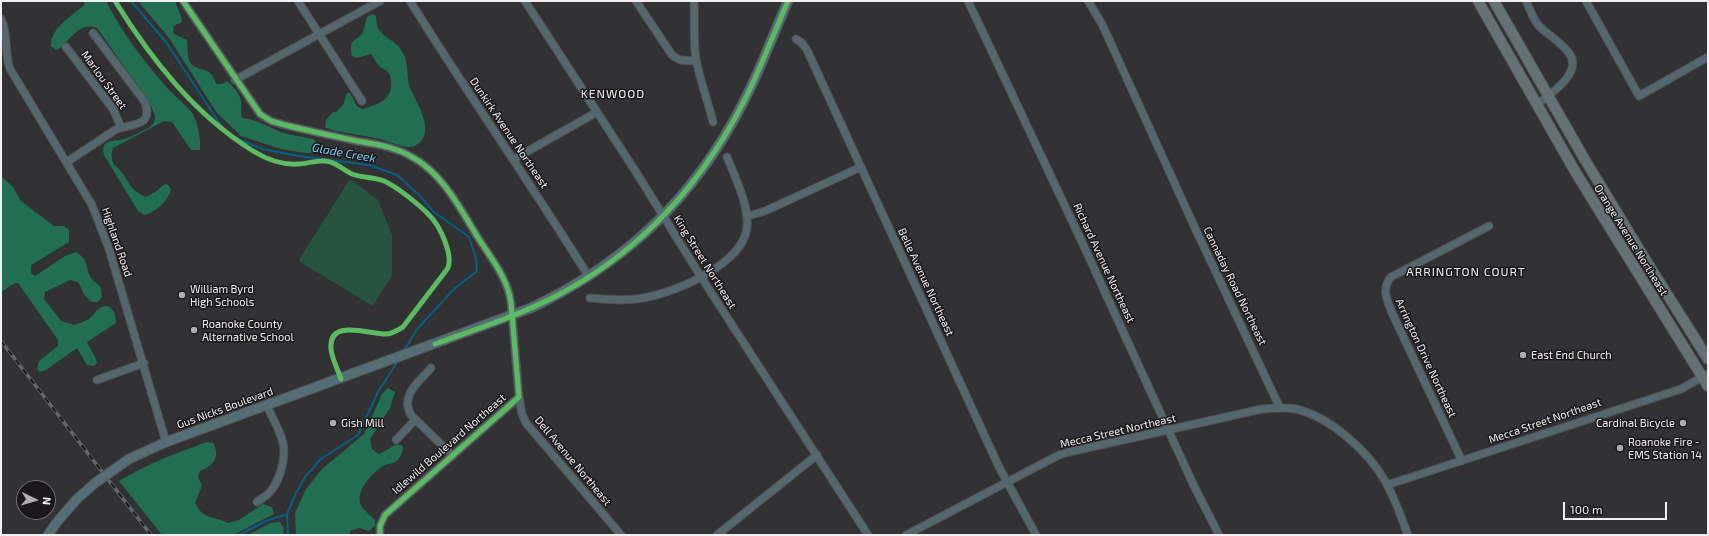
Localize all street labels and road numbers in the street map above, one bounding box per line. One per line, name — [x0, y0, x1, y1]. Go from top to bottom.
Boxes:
street label: Marlou Street — [78, 48, 130, 112]
street label: Dunkirk Avenue Northeast — [467, 75, 551, 191]
street label: Orange Avenue Northeast — [1591, 182, 1671, 298]
street label: Richard Avenue Northeast — [1070, 201, 1138, 325]
street label: Highland Road — [99, 206, 135, 278]
street label: King Street Northeast — [671, 213, 739, 311]
street label: Cannaday Road Northeast — [1201, 225, 1269, 347]
street label: Belle Avenue Northeast — [895, 226, 957, 338]
street label: Arrington Drive Northeast — [1393, 297, 1459, 419]
street label: Gus Nicks Boulevard — [175, 384, 275, 432]
street label: Idlewild Boulevard Northeast — [389, 391, 509, 497]
street label: Mecca Street Northeast — [1487, 395, 1603, 447]
street label: Mecca Street Northeast — [1059, 411, 1177, 451]
street label: Dell Avenue Northeast — [532, 414, 614, 508]

